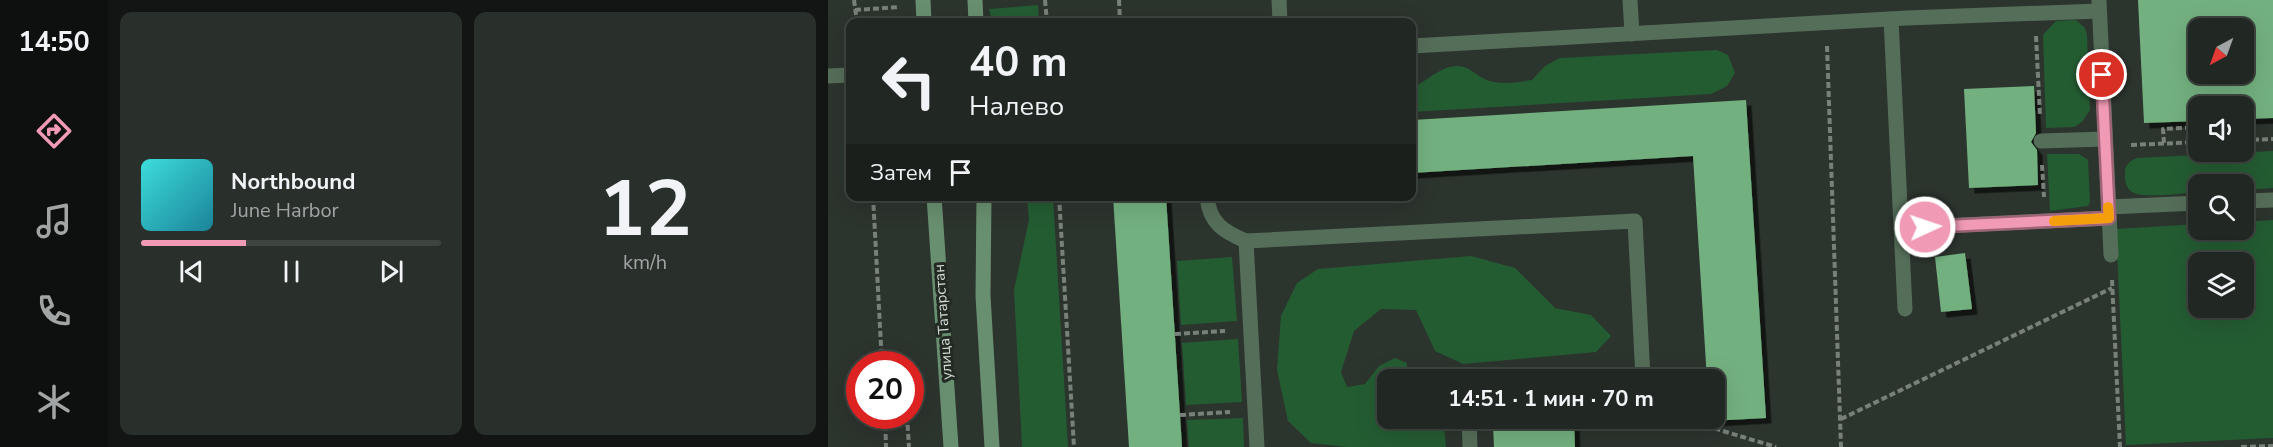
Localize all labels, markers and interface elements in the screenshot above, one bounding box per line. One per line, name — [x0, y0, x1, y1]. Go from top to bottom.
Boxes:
north arrow — [2188, 18, 2254, 84]
map controls — [2188, 18, 2254, 318]
text: 14:50 — [18, 24, 90, 61]
text: 40 m — [969, 34, 1068, 91]
icon: left — [870, 42, 948, 120]
pin — [2076, 49, 2127, 100]
icon: arrive — [2085, 58, 2118, 91]
text: Налево — [969, 88, 1064, 125]
button: sound — [2188, 96, 2254, 162]
icon: directions — [33, 110, 75, 152]
text: 12 — [598, 156, 692, 263]
icon: arrive — [944, 156, 977, 189]
text: Затем — [870, 158, 932, 188]
text: Northbound — [231, 167, 355, 197]
button: search — [2188, 174, 2254, 240]
position arrow — [1893, 195, 1957, 259]
text: June Harbor — [231, 197, 339, 224]
icon: music — [33, 200, 75, 242]
text: km/h — [623, 249, 667, 276]
button: layers — [2188, 252, 2254, 318]
icon: previous — [175, 255, 208, 288]
icon: pause — [275, 255, 308, 288]
icon: next — [375, 255, 408, 288]
street label: улица Татарстан — [929, 263, 957, 381]
icon: phone — [33, 290, 75, 332]
speed limit sign: 20 — [846, 351, 924, 429]
icon: climate — [33, 381, 75, 423]
text: 14:51 · 1 мин · 70 m — [1448, 384, 1654, 414]

